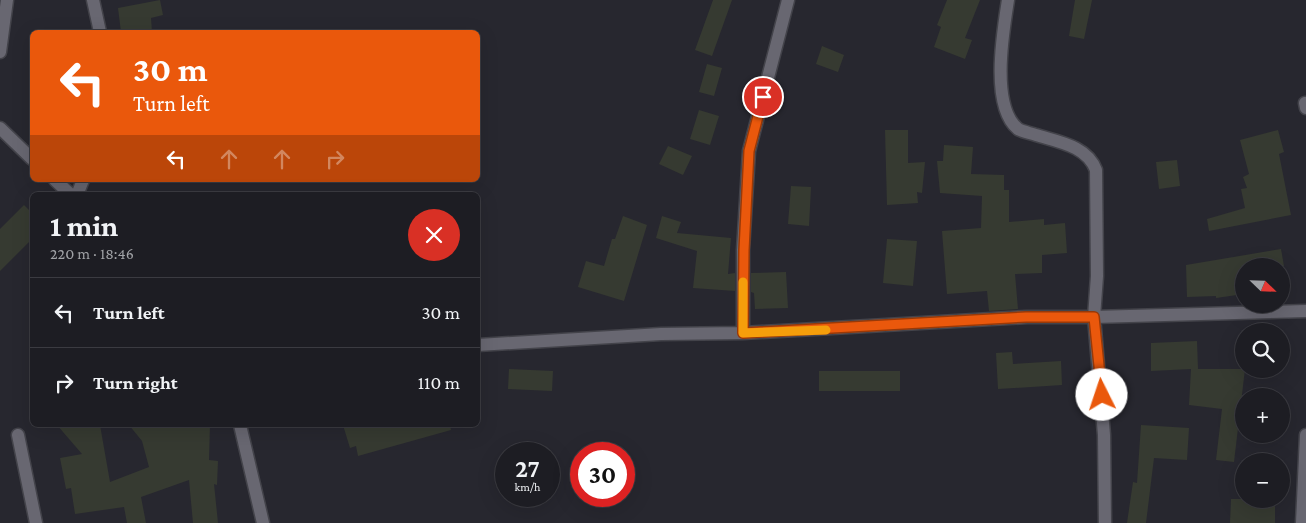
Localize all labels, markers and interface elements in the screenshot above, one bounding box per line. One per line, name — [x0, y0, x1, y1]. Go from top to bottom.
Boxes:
icon: left — [50, 50, 115, 115]
text: 30 m — [133, 50, 208, 89]
pin — [742, 76, 784, 118]
icon: arrive — [749, 83, 777, 111]
text: Turn left — [133, 91, 210, 116]
icon: left — [162, 145, 190, 173]
icon: ahead — [215, 145, 243, 173]
icon: ahead — [268, 145, 296, 173]
icon: right — [321, 145, 349, 173]
text: 1 min — [50, 209, 118, 242]
button: close — [408, 209, 460, 261]
text: 220 m · 18:46 — [50, 245, 134, 262]
north arrow — [1235, 258, 1290, 312]
map controls — [1235, 258, 1290, 508]
icon: left — [50, 299, 78, 327]
text: Turn left — [93, 302, 165, 323]
text: 30 m — [421, 302, 460, 323]
button: search — [1235, 323, 1290, 378]
position arrow — [1075, 368, 1127, 420]
icon: right — [50, 369, 78, 397]
text: Turn right — [93, 372, 178, 393]
text: 110 m — [418, 372, 460, 393]
button: + — [1235, 388, 1290, 443]
speed limit sign: 30 — [570, 442, 635, 507]
button: − — [1235, 453, 1290, 508]
text: 27 — [515, 455, 540, 482]
text: km/h — [515, 480, 540, 494]

